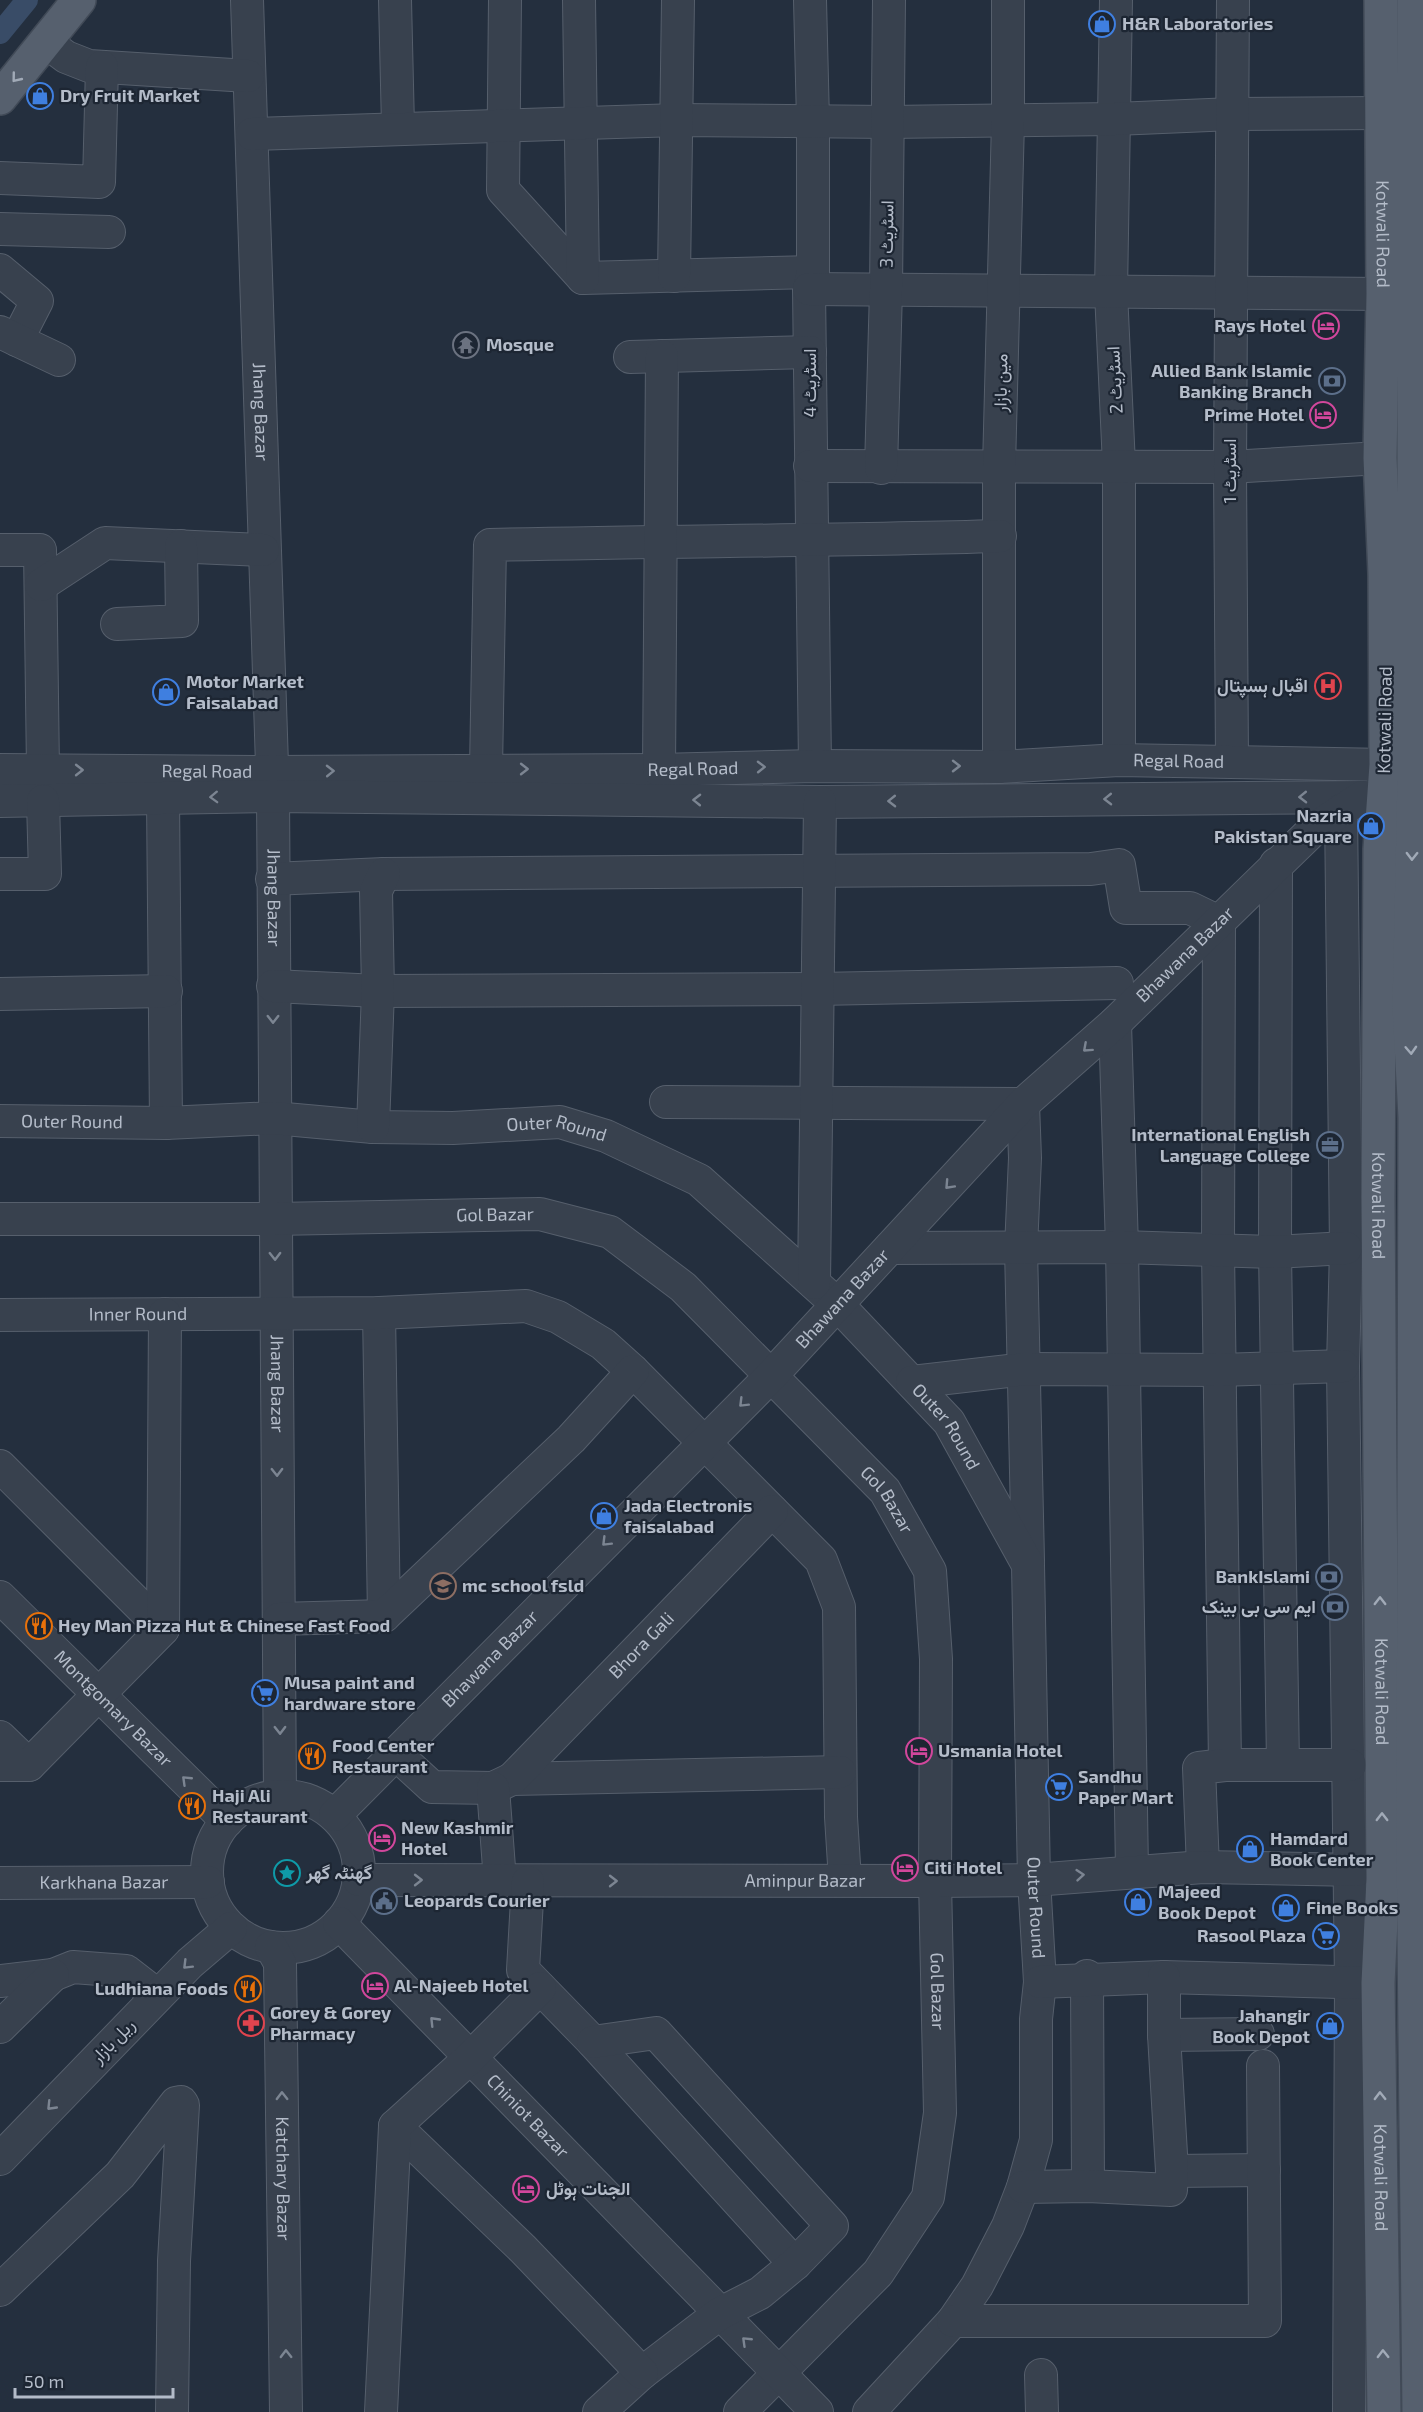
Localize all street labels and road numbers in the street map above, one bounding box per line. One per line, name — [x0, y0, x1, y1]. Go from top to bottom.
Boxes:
street label: Kotwali Road — [1372, 180, 1395, 288]
street label: اسٹریٹ 3 — [874, 200, 899, 268]
street label: اسٹریٹ 2 — [1101, 346, 1128, 415]
street label: اسٹریٹ 4 — [798, 349, 821, 417]
street label: مین بازار — [988, 353, 1013, 414]
street label: Jhang Bazar — [249, 362, 274, 461]
street label: اسٹریٹ 1 — [1218, 439, 1241, 503]
street label: Kotwali Road — [1372, 666, 1396, 774]
street label: Regal Road — [1133, 748, 1224, 772]
street label: Regal Road — [647, 756, 739, 780]
street label: Regal Road — [161, 759, 253, 782]
street label: Jhang Bazar — [263, 848, 286, 947]
street label: Bhawana Bazar — [1131, 901, 1238, 1006]
street label: Outer Round — [21, 1109, 123, 1132]
street label: Outer Round — [506, 1109, 610, 1146]
street label: Kotwali Road — [1368, 1152, 1390, 1259]
street label: Gol Bazar — [456, 1202, 534, 1226]
street label: Bhawana Bazar — [790, 1244, 893, 1352]
street label: Inner Round — [89, 1302, 187, 1325]
street label: Jhang Bazar — [267, 1334, 289, 1433]
street label: Outer Round — [908, 1378, 985, 1473]
street label: Gol Bazar — [856, 1461, 919, 1537]
street label: Bhawana Bazar — [436, 1605, 542, 1711]
street label: Bhora Gali — [604, 1607, 678, 1683]
street label: Kotwali Road — [1371, 1638, 1394, 1745]
street label: Montgomary Bazar — [50, 1645, 177, 1771]
street label: Outer Round — [1024, 1856, 1051, 1959]
street label: Aminpur Bazar — [745, 1869, 865, 1891]
street label: Karkhana Bazar — [39, 1870, 169, 1893]
street label: Gol Bazar — [927, 1952, 950, 2030]
street label: ریل بازار — [85, 2013, 140, 2069]
street label: Chiniot Bazar — [483, 2069, 574, 2162]
street label: Katchary Bazar — [272, 2116, 296, 2241]
street label: Kotwali Road — [1370, 2124, 1393, 2231]

